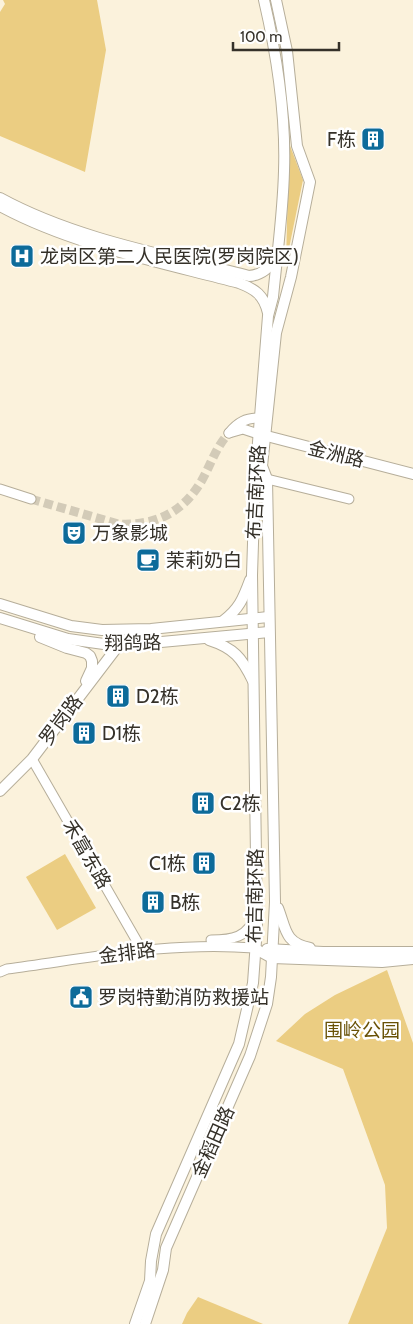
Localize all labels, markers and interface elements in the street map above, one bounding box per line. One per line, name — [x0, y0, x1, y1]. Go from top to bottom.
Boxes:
scale bar — [233, 20, 339, 52]
text: 100 m — [240, 28, 282, 46]
building icon: F栋 — [360, 126, 386, 152]
place label: F栋 — [327, 128, 356, 151]
hospital icon: 龙岗区第二人民医院(罗岗院区) — [9, 243, 35, 269]
place label: 龙岗区第二人民医院(罗岗院区) — [40, 245, 299, 268]
street label: 金洲路 — [306, 436, 366, 472]
street label: 布吉南环路 — [242, 444, 270, 540]
theatre icon: 万象影城 — [61, 520, 87, 546]
place label: 万象影城 — [92, 522, 168, 545]
cafe icon: 茉莉奶白 — [135, 547, 161, 573]
place label: 茉莉奶白 — [166, 549, 242, 572]
street label: 翔鸽路 — [104, 631, 162, 655]
building icon: D2栋 — [105, 683, 131, 709]
place label: D2栋 — [136, 685, 179, 708]
street label: 罗岗路 — [35, 690, 87, 750]
building icon: D1栋 — [71, 720, 97, 746]
place label: D1栋 — [102, 722, 141, 745]
building icon: C2栋 — [190, 790, 216, 816]
place label: C2栋 — [220, 792, 261, 815]
street label: 禾富东路 — [58, 815, 116, 893]
street label: 布吉南环路 — [243, 848, 267, 944]
building icon: C1栋 — [191, 850, 217, 876]
place label: C1栋 — [149, 852, 186, 875]
building icon: B栋 — [140, 889, 166, 915]
place label: B栋 — [170, 891, 200, 914]
street label: 金排路 — [97, 938, 157, 968]
public building icon: 罗岗特勤消防救援站 — [68, 984, 94, 1010]
place label: 罗岗特勤消防救援站 — [98, 986, 269, 1009]
park label: 围岭公园 — [324, 1019, 400, 1042]
street label: 金稻田路 — [187, 1103, 239, 1181]

